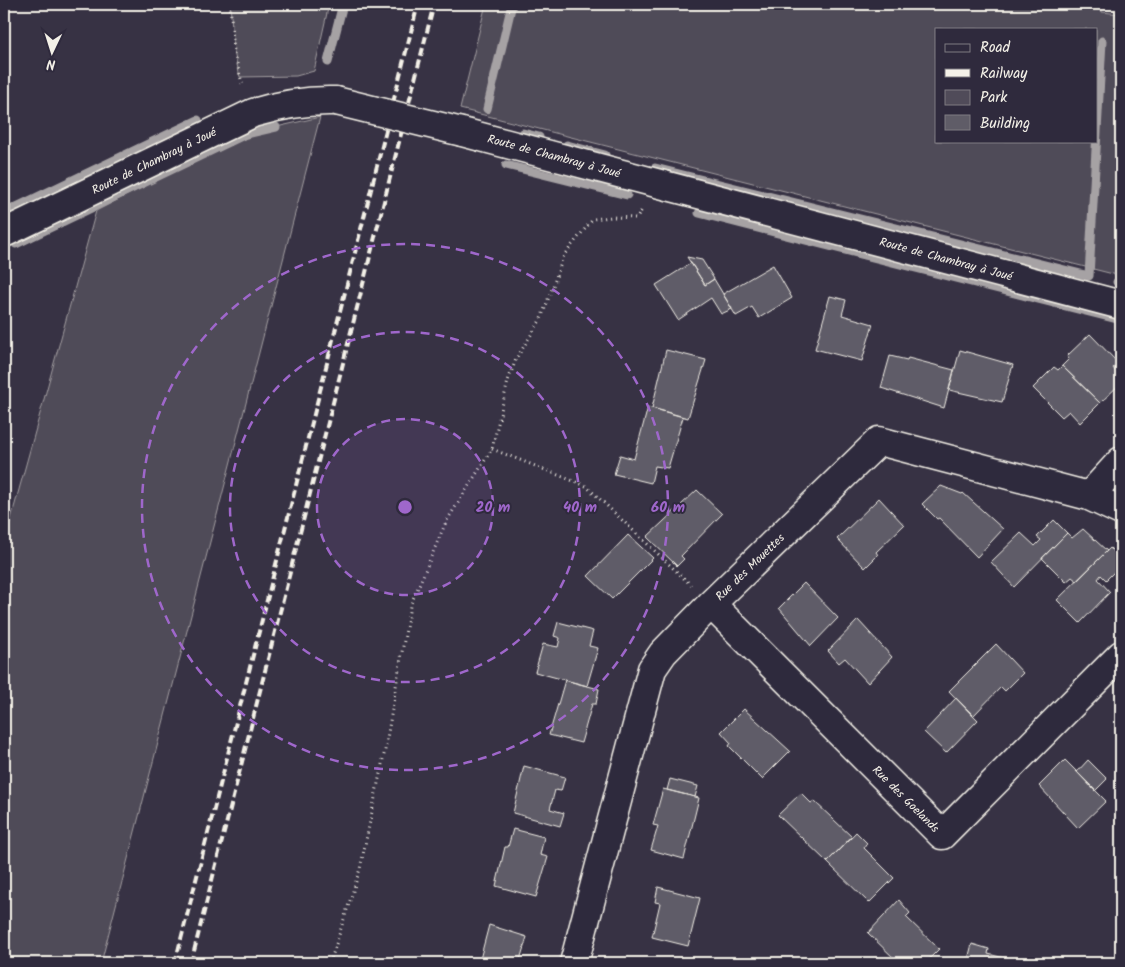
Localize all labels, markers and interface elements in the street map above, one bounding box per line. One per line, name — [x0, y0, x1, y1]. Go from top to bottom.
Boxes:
north arrow — [28, 28, 78, 78]
legend — [935, 28, 1098, 142]
text: Road — [980, 36, 1011, 60]
text: N — [46, 53, 56, 75]
text: Railway — [980, 62, 1028, 86]
text: Park — [980, 86, 1008, 110]
text: Building — [980, 112, 1030, 136]
street label: Route de Chambray à Joué — [88, 123, 221, 200]
street label: Route de Chambray à Joué — [485, 130, 623, 184]
street label: Route de Chambray à Joué — [877, 233, 1015, 287]
text: 20 m — [476, 496, 510, 520]
text: 40 m — [563, 496, 597, 520]
text: 60 m — [651, 496, 685, 520]
centre of rings — [396, 498, 414, 516]
street label: Rue des Mouettes — [711, 529, 789, 606]
street label: Rue des Goelands — [868, 761, 944, 837]

